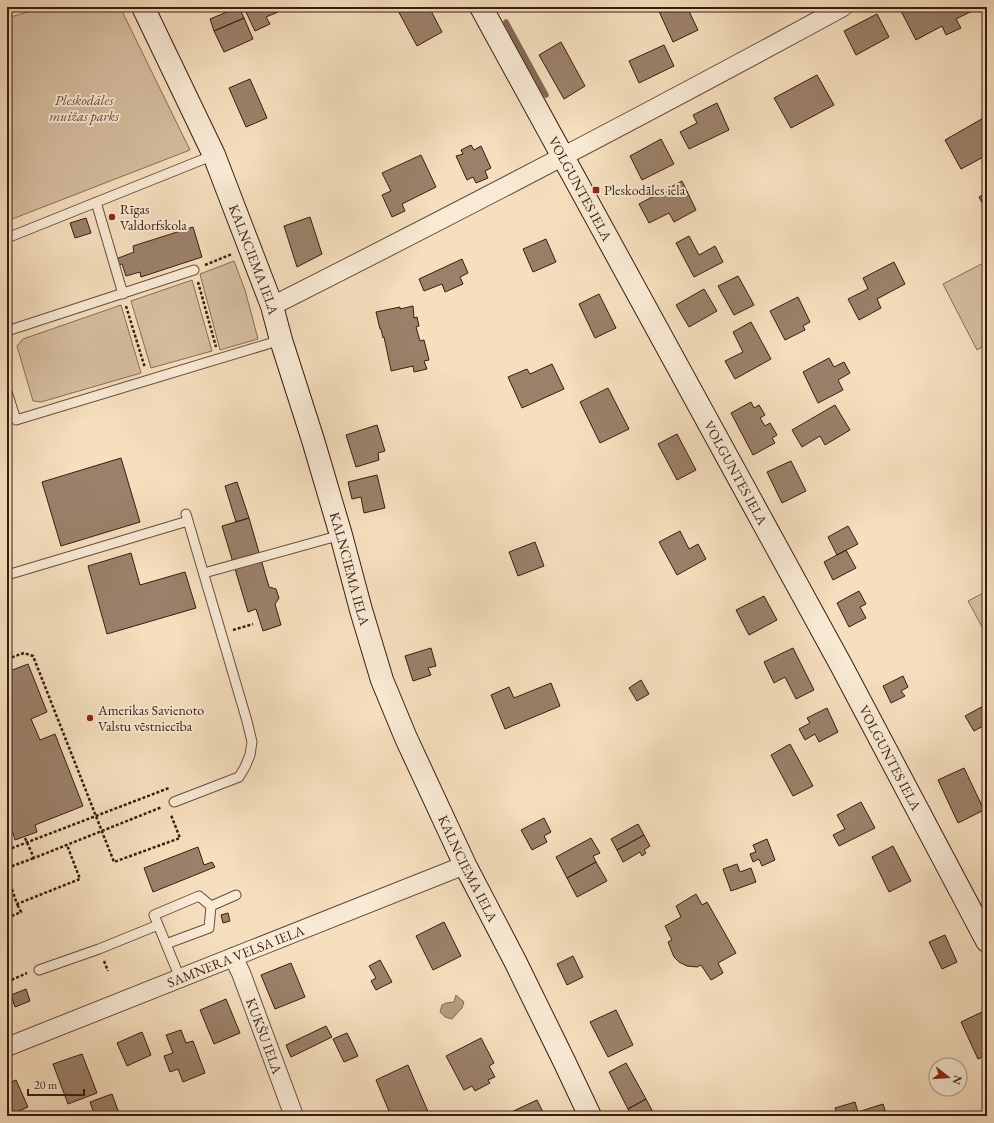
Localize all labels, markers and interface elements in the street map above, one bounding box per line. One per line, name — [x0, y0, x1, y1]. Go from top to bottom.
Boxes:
park label: Pleskodāles muižas parks — [49, 91, 119, 125]
street label: VOLGUNTES IELA — [544, 133, 616, 244]
place label: Pleskodāles iela — [604, 181, 686, 199]
marker: Pleskodāles iela — [591, 185, 601, 195]
place label: Rīgas Valdorfskola — [120, 200, 187, 234]
street label: KALNCIEMA IELA — [225, 202, 283, 317]
marker: Rīgas Valdorfskola — [107, 212, 117, 222]
street label: VOLGUNTES IELA — [700, 417, 772, 529]
street label: KALNCIEMA IELA — [326, 510, 374, 628]
place label: Amerikas Savienoto Valstu vēstniecība — [97, 701, 204, 735]
street label: VOLGUNTES IELA — [855, 702, 925, 814]
marker: Amerikas Savienoto Valstu vēstniecība — [85, 713, 95, 723]
street label: KALNCIEMA IELA — [434, 812, 502, 925]
street label: SAMNERA VELSA IELA — [164, 921, 307, 991]
street label: KUKŠU IELA — [242, 995, 287, 1077]
north arrow — [928, 1057, 968, 1097]
scale bar — [28, 1071, 84, 1097]
text: N — [950, 1074, 966, 1086]
text: 20 m — [34, 1077, 58, 1093]

